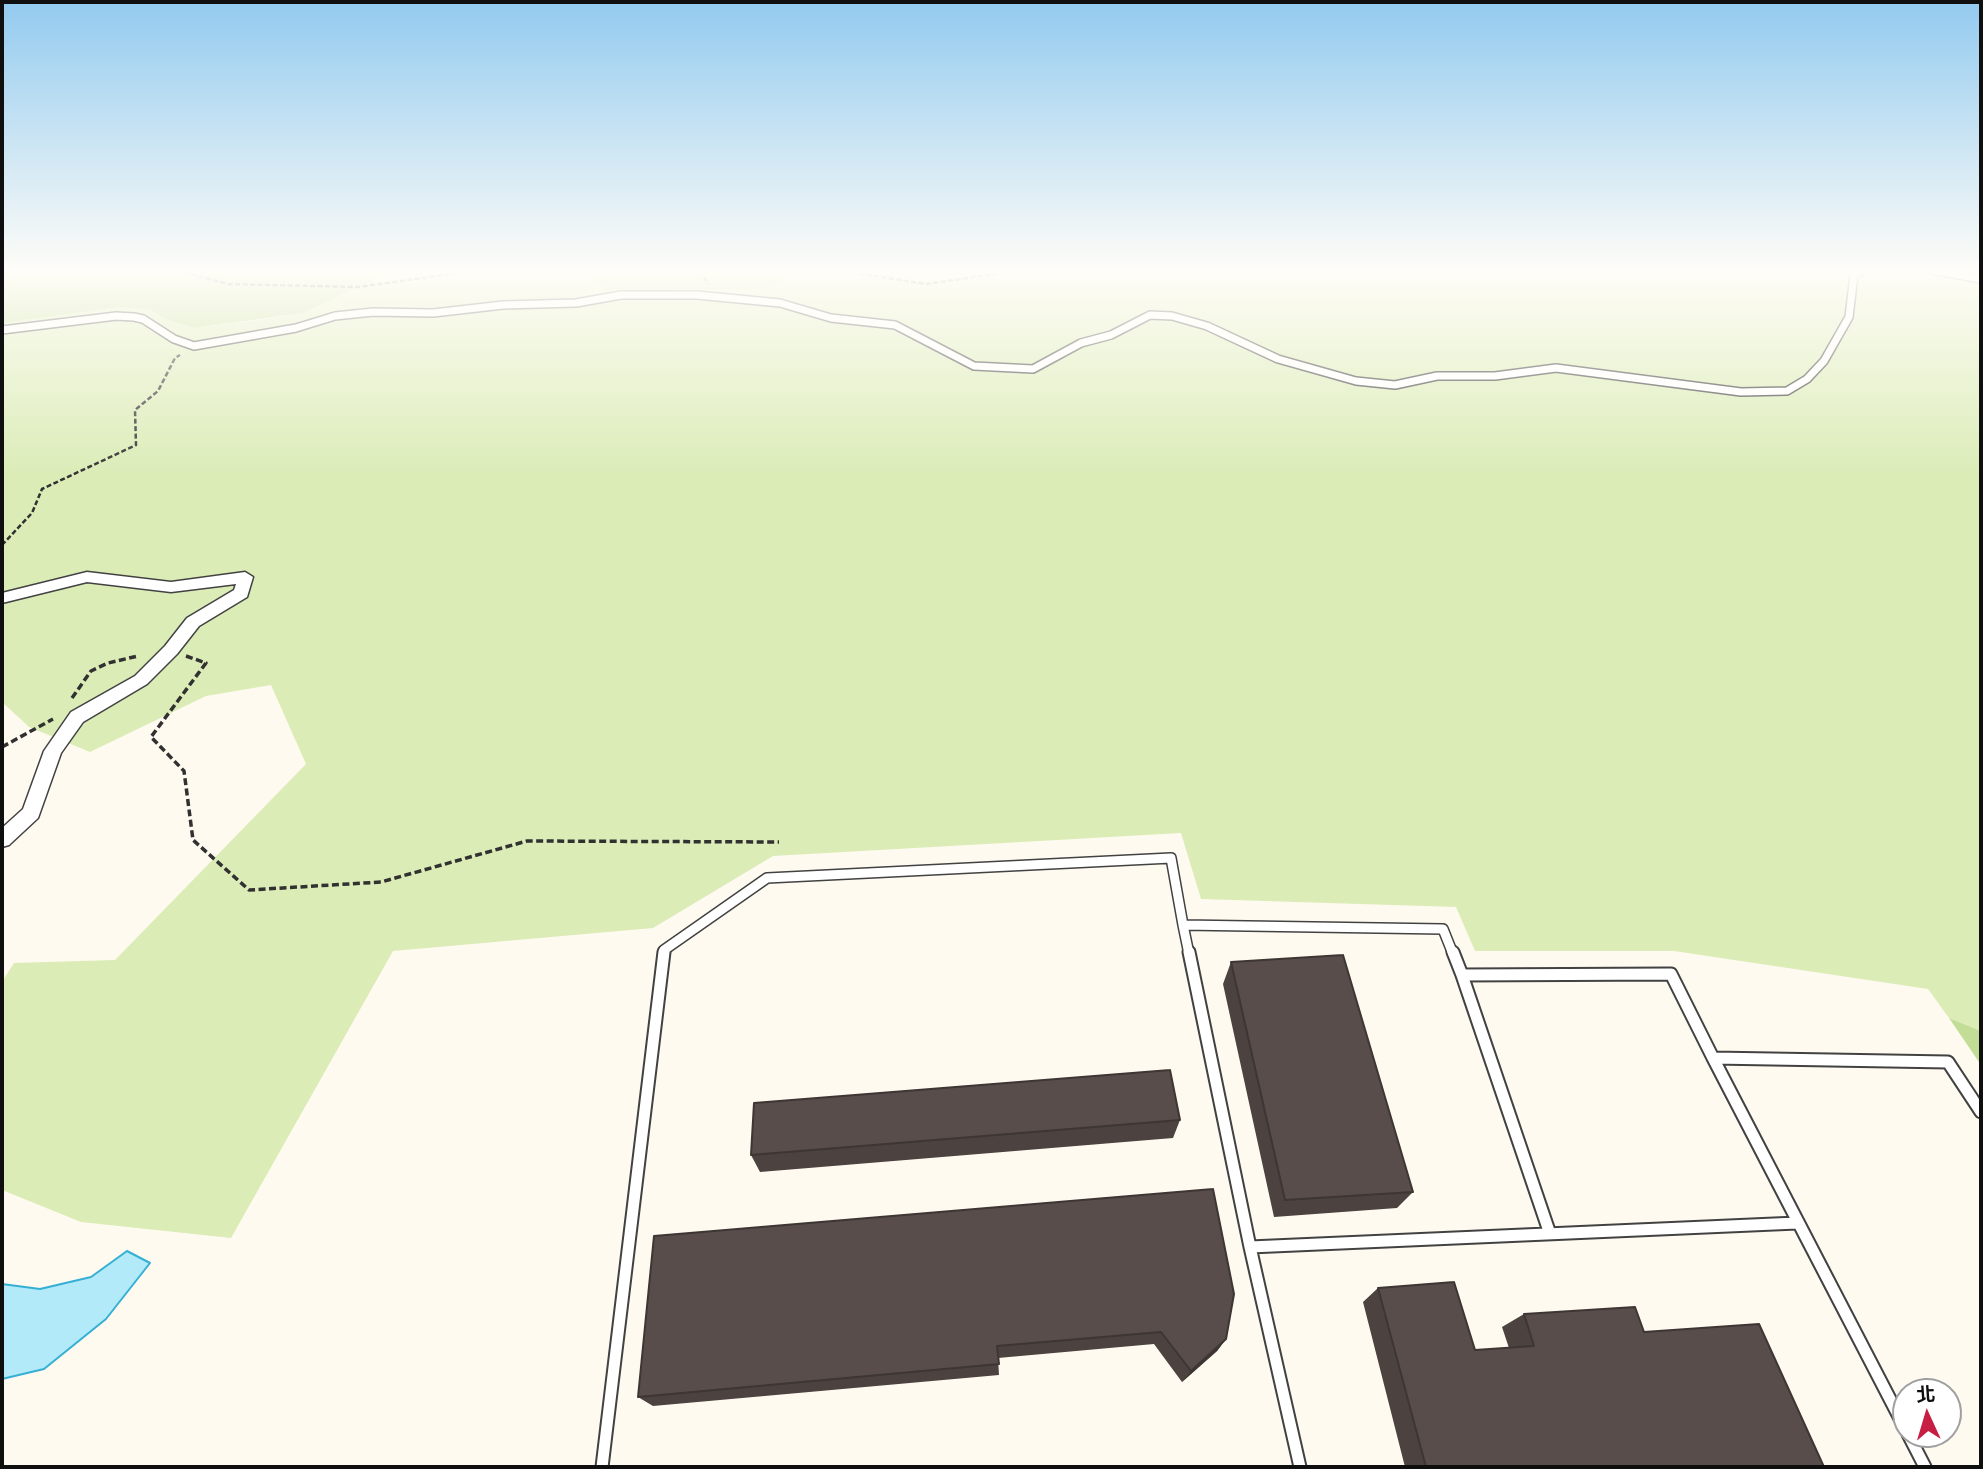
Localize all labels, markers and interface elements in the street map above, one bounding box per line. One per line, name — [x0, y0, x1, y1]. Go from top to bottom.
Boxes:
north arrow — [1892, 1378, 1962, 1448]
text: 北 — [1915, 1380, 1936, 1408]

